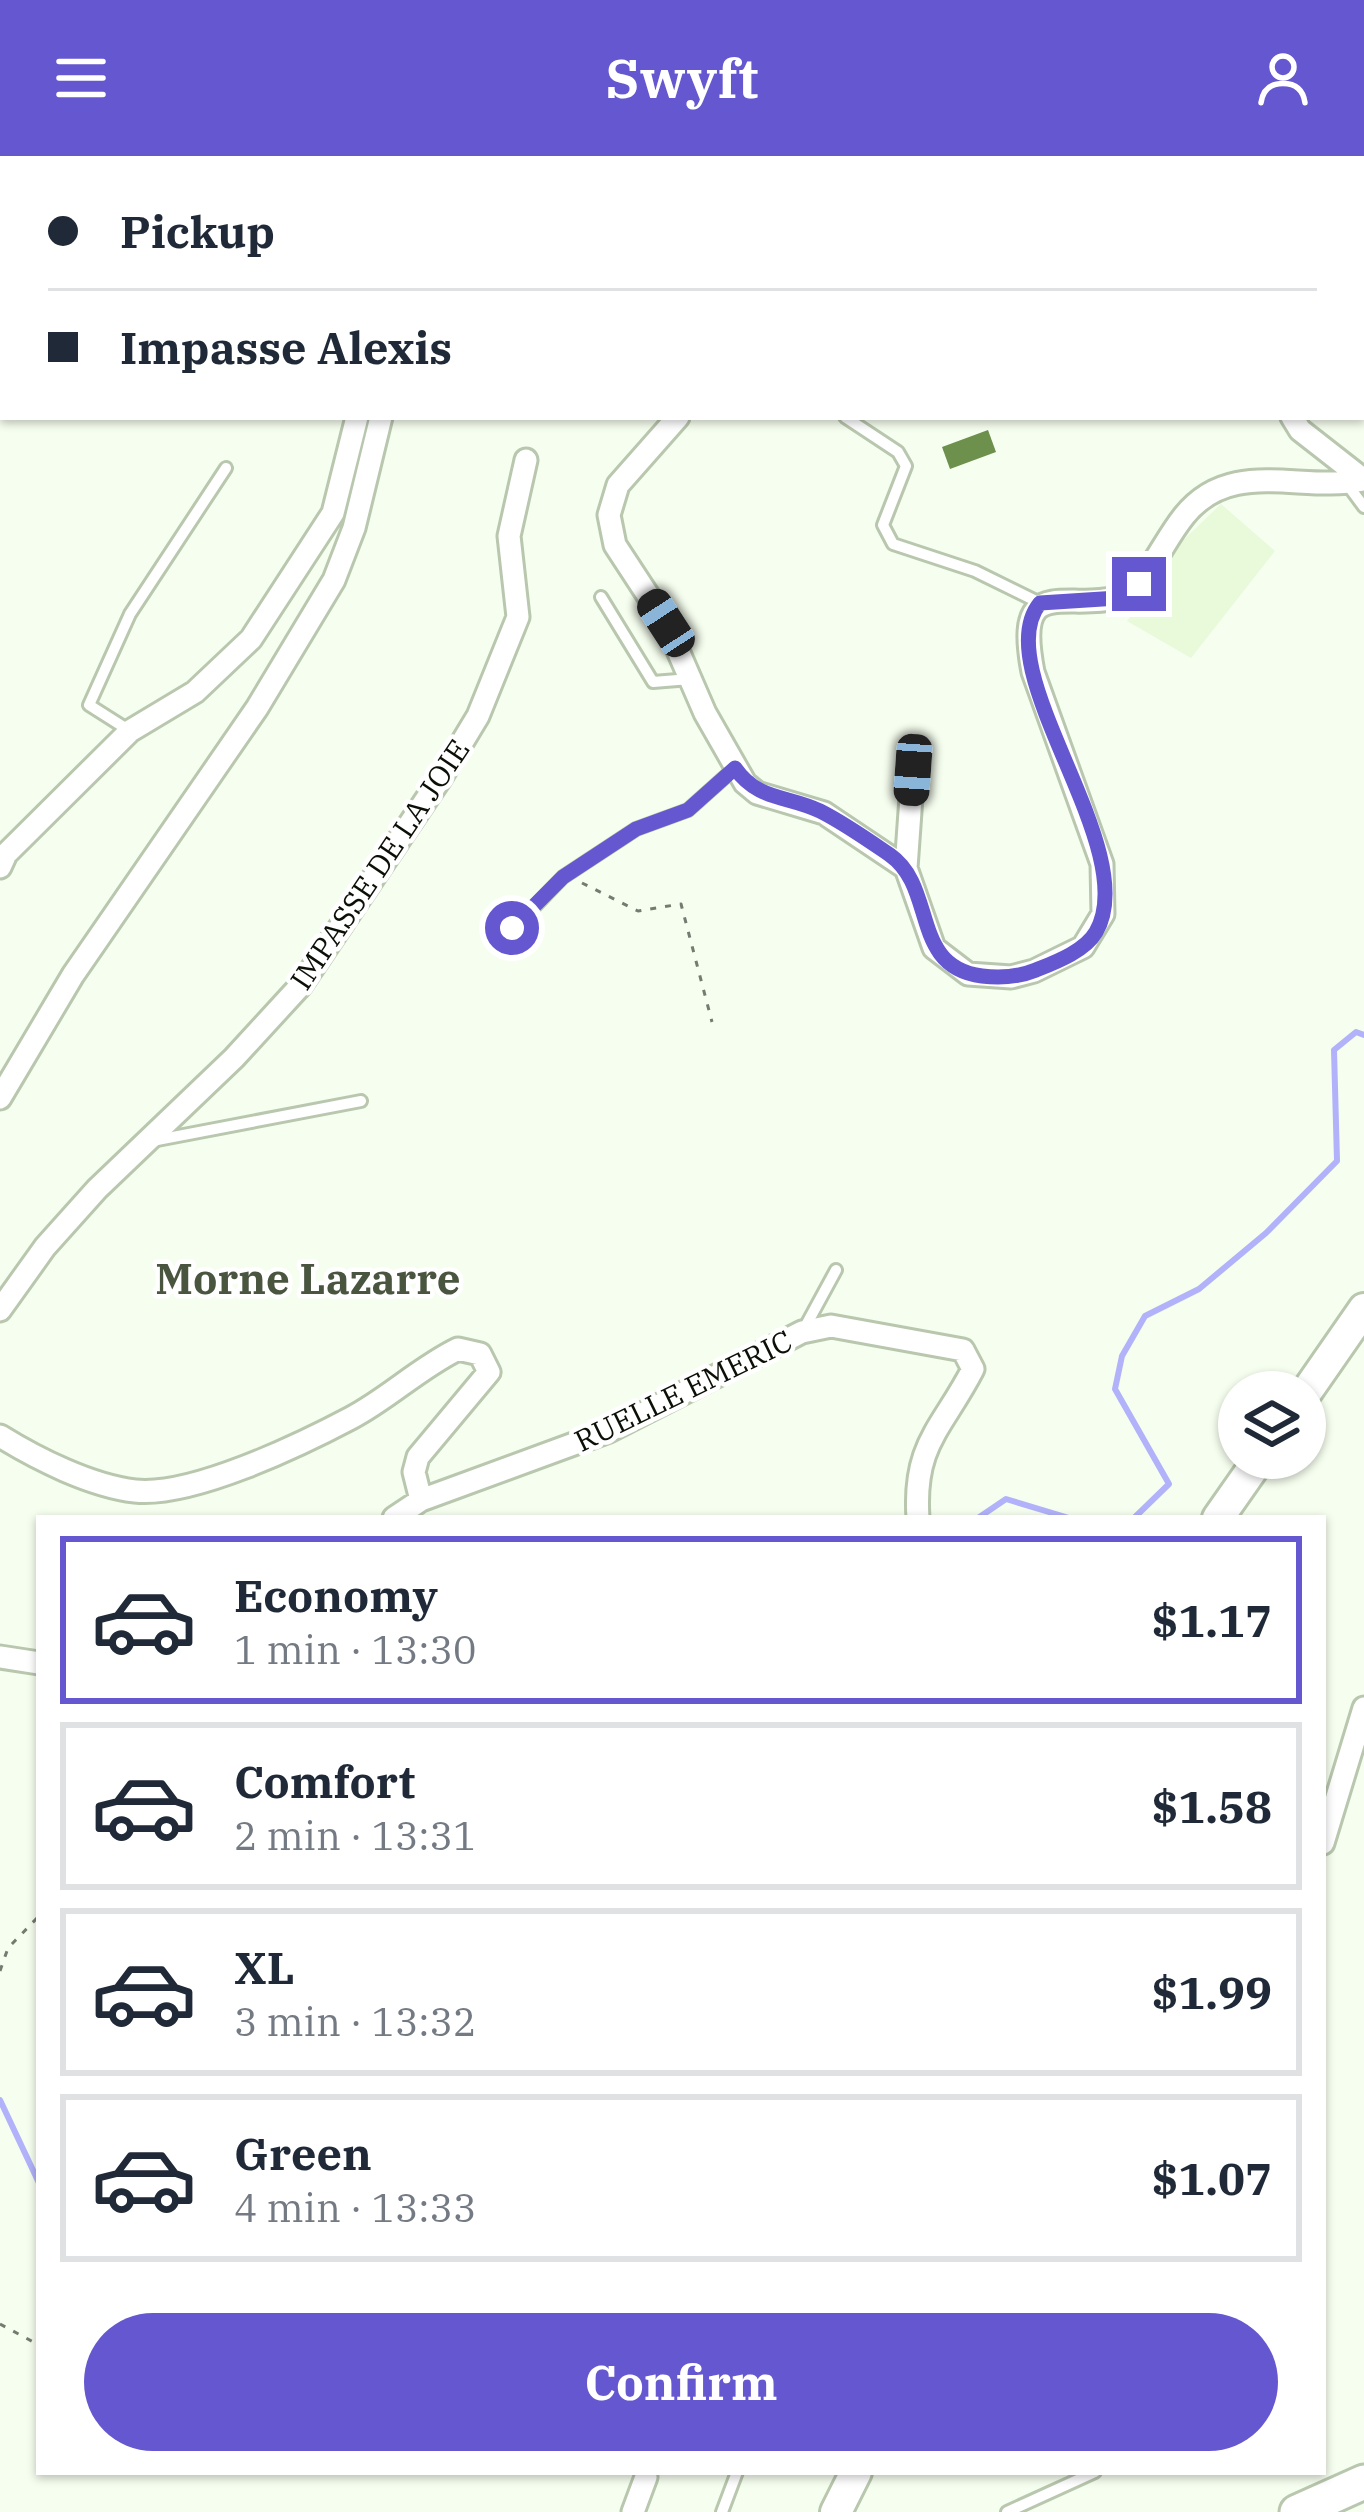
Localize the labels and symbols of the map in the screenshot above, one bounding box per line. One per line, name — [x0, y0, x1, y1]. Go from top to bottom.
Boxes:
route end — [1112, 557, 1166, 611]
car — [631, 583, 701, 663]
street label: IMPASSE DE LA JOIE — [281, 731, 477, 997]
car — [893, 733, 933, 807]
route start — [485, 901, 539, 955]
district label: Morne Lazarre — [155, 1251, 461, 1306]
street label: RUELLE EMERIC — [568, 1320, 798, 1460]

